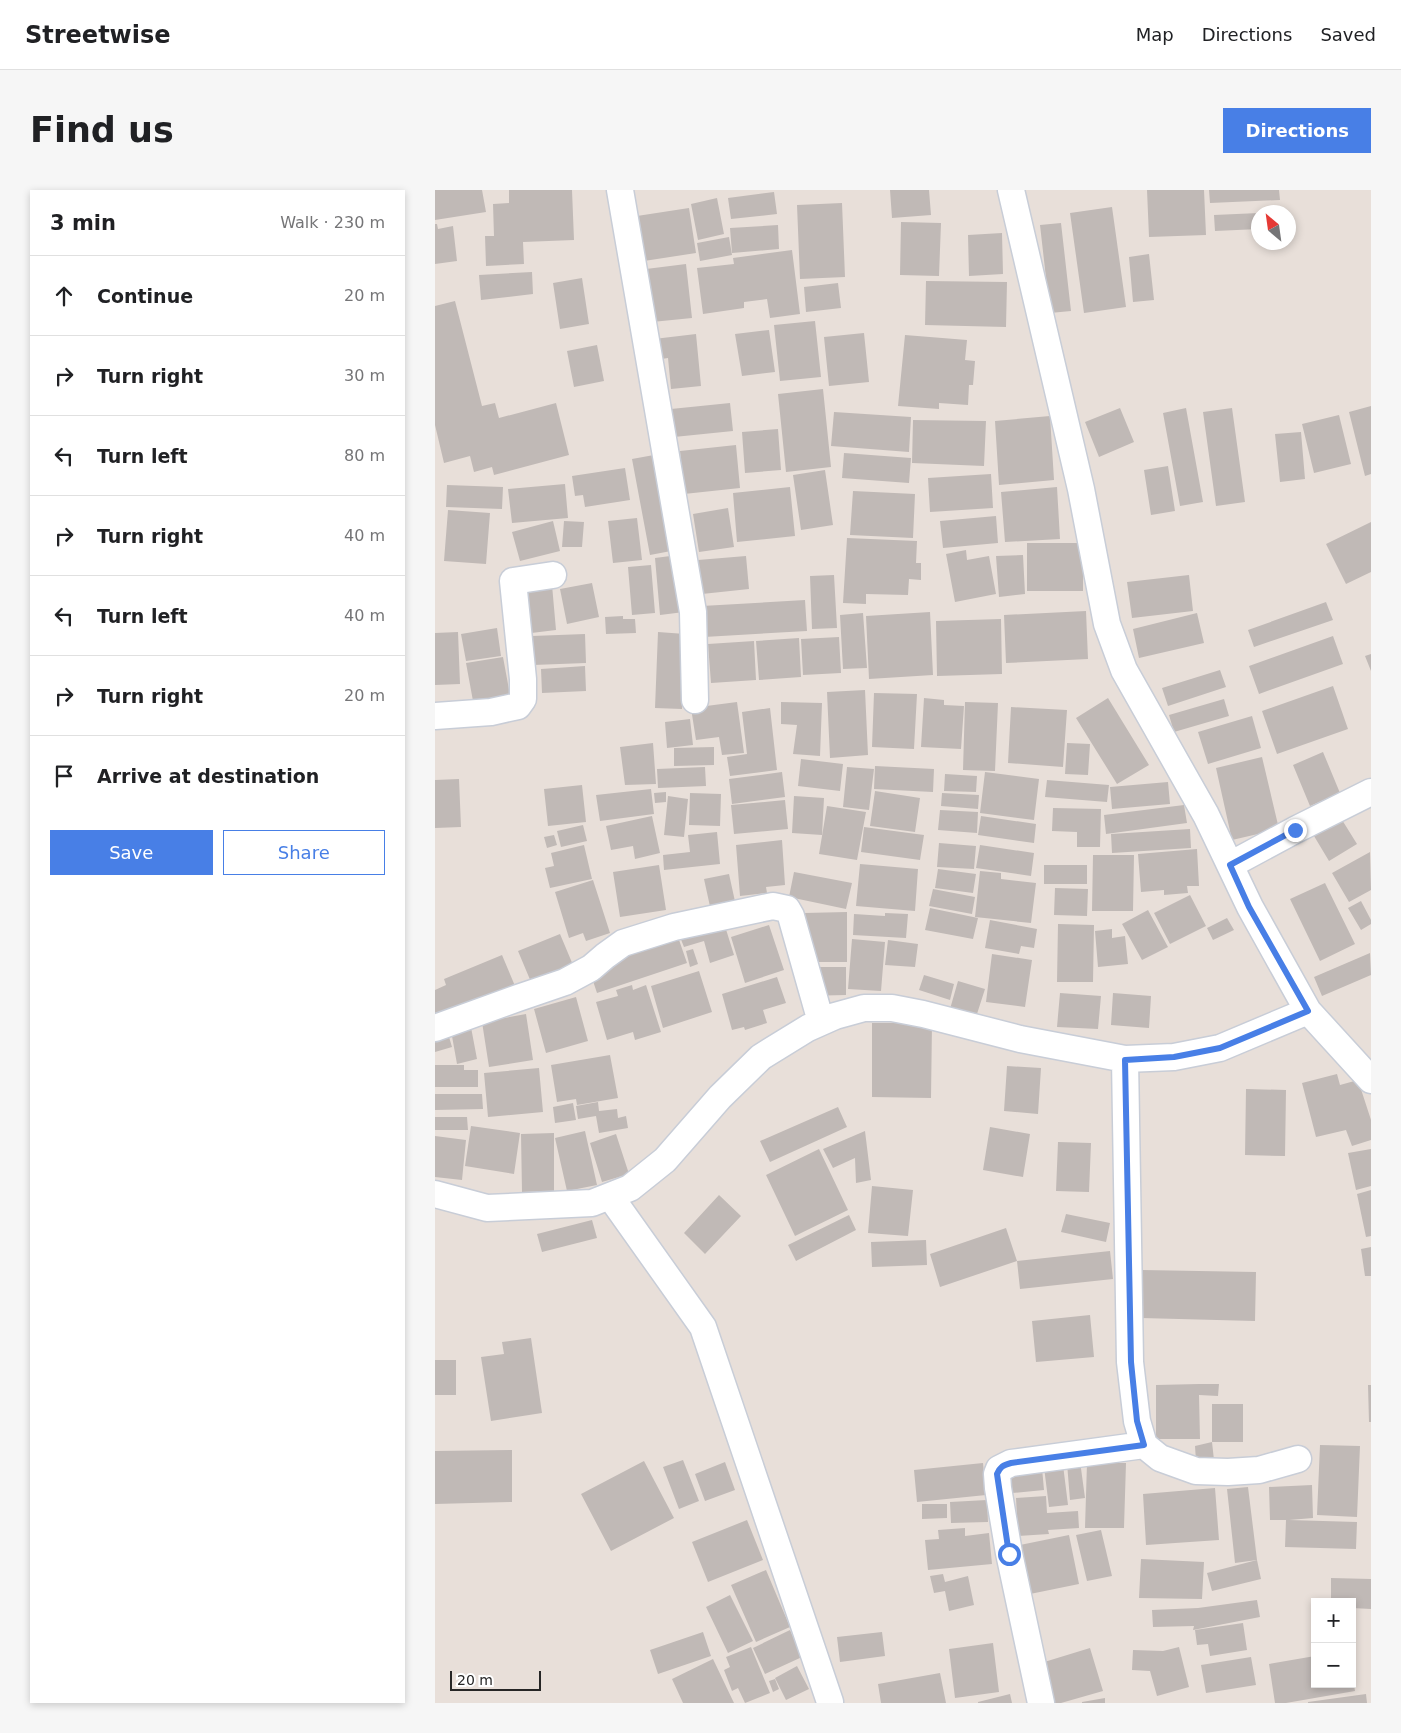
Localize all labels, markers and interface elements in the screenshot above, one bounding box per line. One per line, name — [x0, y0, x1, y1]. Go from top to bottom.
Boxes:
text: Streetwise — [25, 21, 171, 49]
text: Map — [1136, 24, 1174, 45]
text: Directions — [1202, 24, 1292, 45]
text: Saved — [1320, 24, 1376, 45]
button: Directions — [1223, 108, 1371, 153]
text: Find us — [30, 110, 174, 150]
north arrow — [1251, 205, 1296, 250]
text: 3 min — [50, 211, 116, 235]
text: Walk · 230 m — [280, 213, 385, 232]
icon: ahead — [50, 282, 78, 310]
text: Continue — [97, 285, 193, 307]
text: 20 m — [344, 286, 385, 305]
icon: right — [50, 362, 78, 390]
text: Turn right — [97, 365, 203, 387]
text: 30 m — [344, 366, 385, 385]
icon: left — [50, 442, 78, 470]
text: Turn left — [97, 445, 188, 467]
text: 80 m — [344, 446, 385, 465]
icon: right — [50, 522, 78, 550]
text: Turn right — [97, 525, 203, 547]
text: 40 m — [344, 526, 385, 545]
icon: left — [50, 602, 78, 630]
text: Turn left — [97, 605, 188, 627]
text: 40 m — [344, 606, 385, 625]
icon: right — [50, 682, 78, 710]
text: Turn right — [97, 685, 203, 707]
text: 20 m — [344, 686, 385, 705]
icon: arrive — [50, 762, 78, 790]
text: Arrive at destination — [97, 765, 319, 787]
route end — [1284, 819, 1307, 842]
button: Save — [50, 830, 213, 875]
button: Share — [223, 830, 385, 875]
route start — [998, 1543, 1021, 1566]
map controls — [1311, 1598, 1356, 1688]
button: + — [1311, 1598, 1356, 1643]
button: − — [1311, 1643, 1356, 1688]
scale bar — [450, 1668, 541, 1691]
text: 20 m — [457, 1672, 493, 1688]

